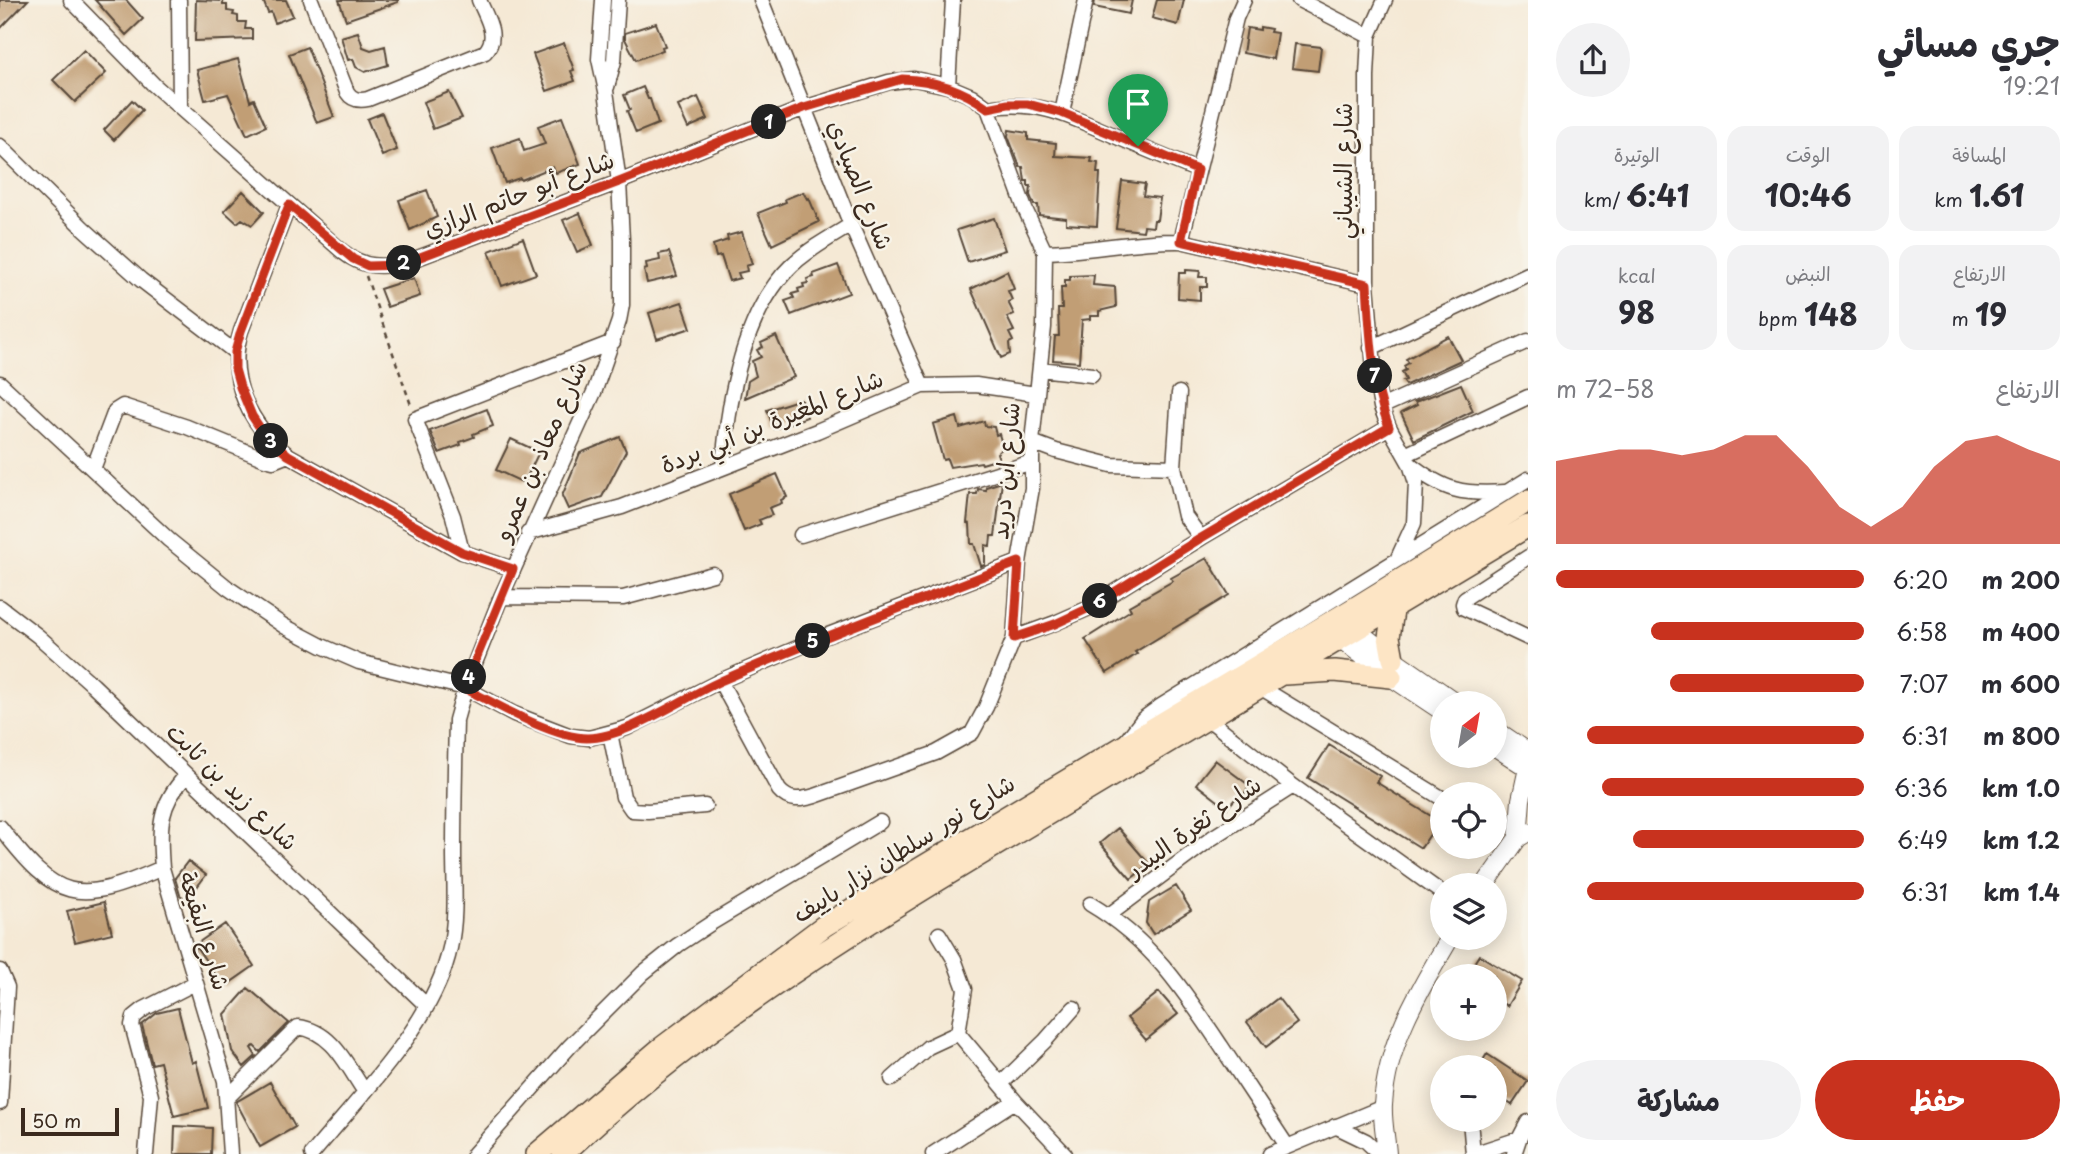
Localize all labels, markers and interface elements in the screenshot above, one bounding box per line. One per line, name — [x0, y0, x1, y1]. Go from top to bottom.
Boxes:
text: جري مسائي — [1877, 13, 2060, 70]
button: share — [1556, 23, 1630, 97]
text: 19:21 — [2003, 68, 2060, 103]
pin — [1108, 74, 1168, 146]
icon: arrive — [1119, 85, 1157, 123]
street label: شارع الشيباني — [1324, 103, 1365, 239]
pin: 1 — [752, 104, 786, 140]
text: 1 — [764, 107, 773, 135]
street label: شارع الصيادي — [819, 114, 904, 255]
street label: شارع أبو حاتم الرازي — [418, 140, 620, 248]
text: الوتيرة — [1614, 140, 1660, 168]
text: الوقت — [1786, 140, 1830, 168]
text: المسافة — [1952, 140, 2006, 168]
text: 6:41 — [1626, 172, 1690, 217]
text: 10:46 — [1764, 172, 1852, 217]
text: 1.61 — [1969, 172, 2024, 217]
text: /km — [1584, 185, 1626, 213]
text: km — [1934, 185, 1969, 213]
pin: 2 — [386, 246, 422, 280]
text: 2 — [397, 248, 410, 276]
text: النبض — [1785, 259, 1831, 287]
text: الارتفاع — [1953, 259, 2006, 287]
text: kcal — [1618, 261, 1656, 289]
text: 98 — [1618, 289, 1655, 334]
text: 148 — [1804, 291, 1858, 336]
text: 19 — [1975, 291, 2007, 336]
text: bpm — [1758, 304, 1804, 332]
text: m — [1951, 304, 1975, 332]
street label: شارع معاذ بن عمرو — [483, 354, 596, 548]
pin: 7 — [1358, 358, 1392, 394]
street label: شارع المغيرة بن أبي بردة — [654, 359, 890, 486]
text: 7 — [1369, 361, 1380, 389]
text: 58–72 m — [1556, 371, 1655, 406]
text: الارتفاع — [1996, 371, 2060, 406]
street label: شارع ابن دريد — [980, 401, 1029, 541]
pin: 3 — [254, 424, 288, 458]
text: 3 — [264, 426, 277, 454]
text: 6:20 — [1892, 562, 1948, 597]
text: 200 m — [1981, 562, 2060, 597]
pin: 6 — [1082, 584, 1118, 618]
text: 6 — [1093, 586, 1106, 614]
text: 6:58 — [1896, 614, 1948, 649]
text: 400 m — [1982, 614, 2060, 649]
pin: 5 — [796, 624, 830, 658]
text: 5 — [806, 626, 819, 654]
pin: 4 — [452, 660, 486, 694]
text: 4 — [462, 662, 475, 690]
text: 7:07 — [1899, 666, 1948, 701]
text: 600 m — [1981, 666, 2060, 701]
north arrow — [1430, 691, 1507, 768]
map controls — [1430, 691, 1507, 1132]
street label: شارع زيد بن ثابت — [159, 713, 308, 859]
text: 6:31 — [1901, 718, 1948, 753]
text: 800 m — [1983, 718, 2060, 753]
street label: شارع نور سلطان نزار باييف — [785, 764, 1022, 931]
street label: شارع ثغرة البيدر — [1116, 765, 1268, 887]
text: 6:36 — [1894, 770, 1948, 805]
text: 1.0 km — [1982, 770, 2060, 805]
button: locate — [1430, 782, 1507, 859]
text: 6:49 — [1897, 822, 1948, 857]
text: 1.2 km — [1983, 822, 2060, 857]
street label: شارع البقيعة — [170, 866, 241, 995]
button: layers — [1430, 873, 1507, 950]
text: 6:31 — [1901, 874, 1948, 909]
text: 1.4 km — [1984, 874, 2060, 909]
button: + — [1430, 964, 1507, 1041]
button: − — [1430, 1055, 1507, 1132]
button: مشاركة — [1556, 1060, 1801, 1140]
button: حفظ — [1815, 1060, 2060, 1140]
scale bar — [21, 1105, 119, 1137]
text: 50 m — [32, 1106, 81, 1134]

